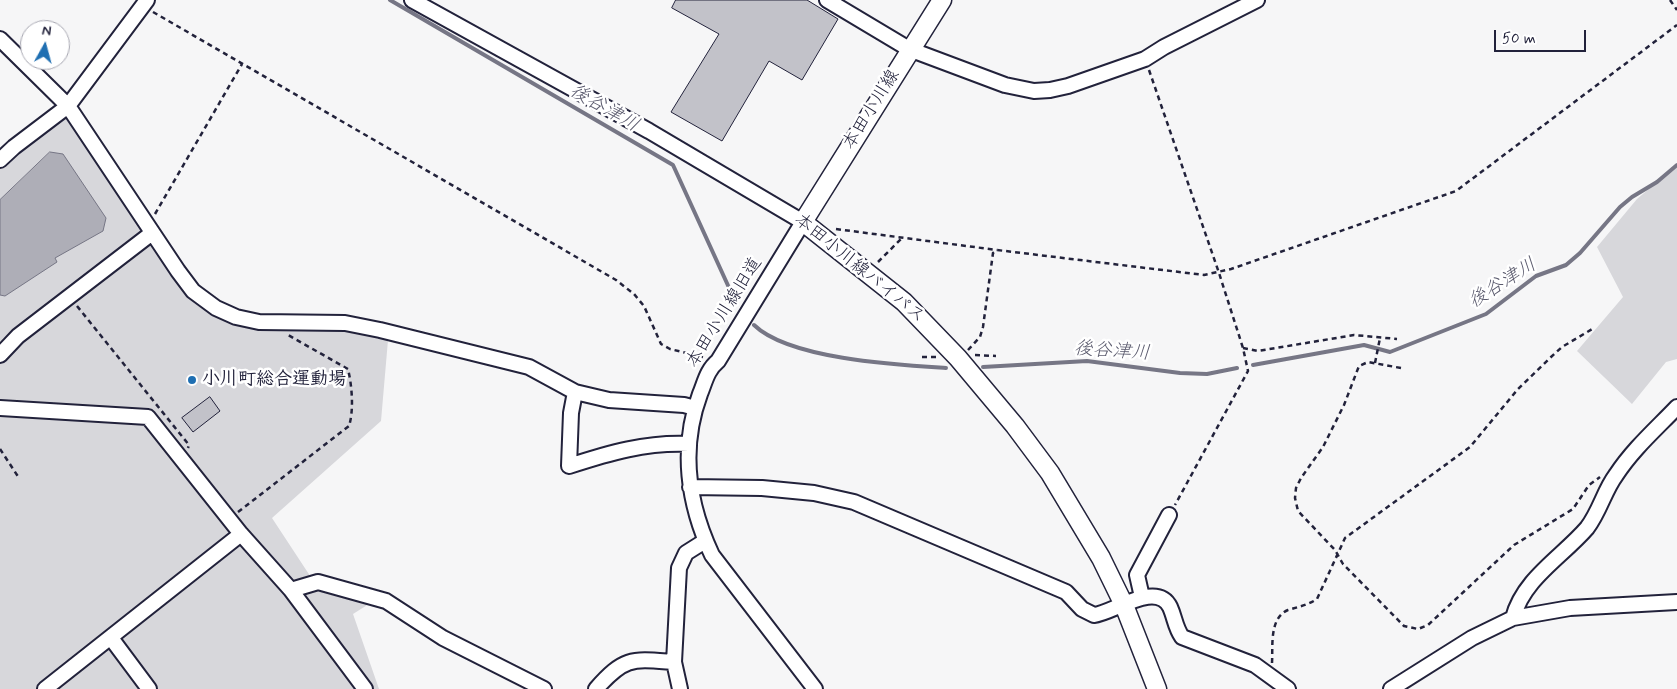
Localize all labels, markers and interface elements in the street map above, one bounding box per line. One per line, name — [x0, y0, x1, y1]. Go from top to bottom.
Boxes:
north arrow — [20, 20, 70, 70]
scale bar — [1497, 20, 1590, 52]
text: N — [41, 22, 52, 41]
text: 50 m — [1502, 29, 1536, 49]
street label: 本田小川線 — [839, 66, 905, 154]
water label: 後谷津川 — [565, 80, 643, 138]
street label: 本田小川線バイパス — [789, 210, 929, 328]
street label: 本田小川線旧道 — [682, 254, 768, 372]
water label: 後谷津川 — [1465, 254, 1541, 314]
water label: 後谷津川 — [1073, 338, 1151, 366]
place label: 小川町総合運動場 — [202, 369, 346, 391]
marker: 小川町総合運動場 — [186, 374, 198, 386]

